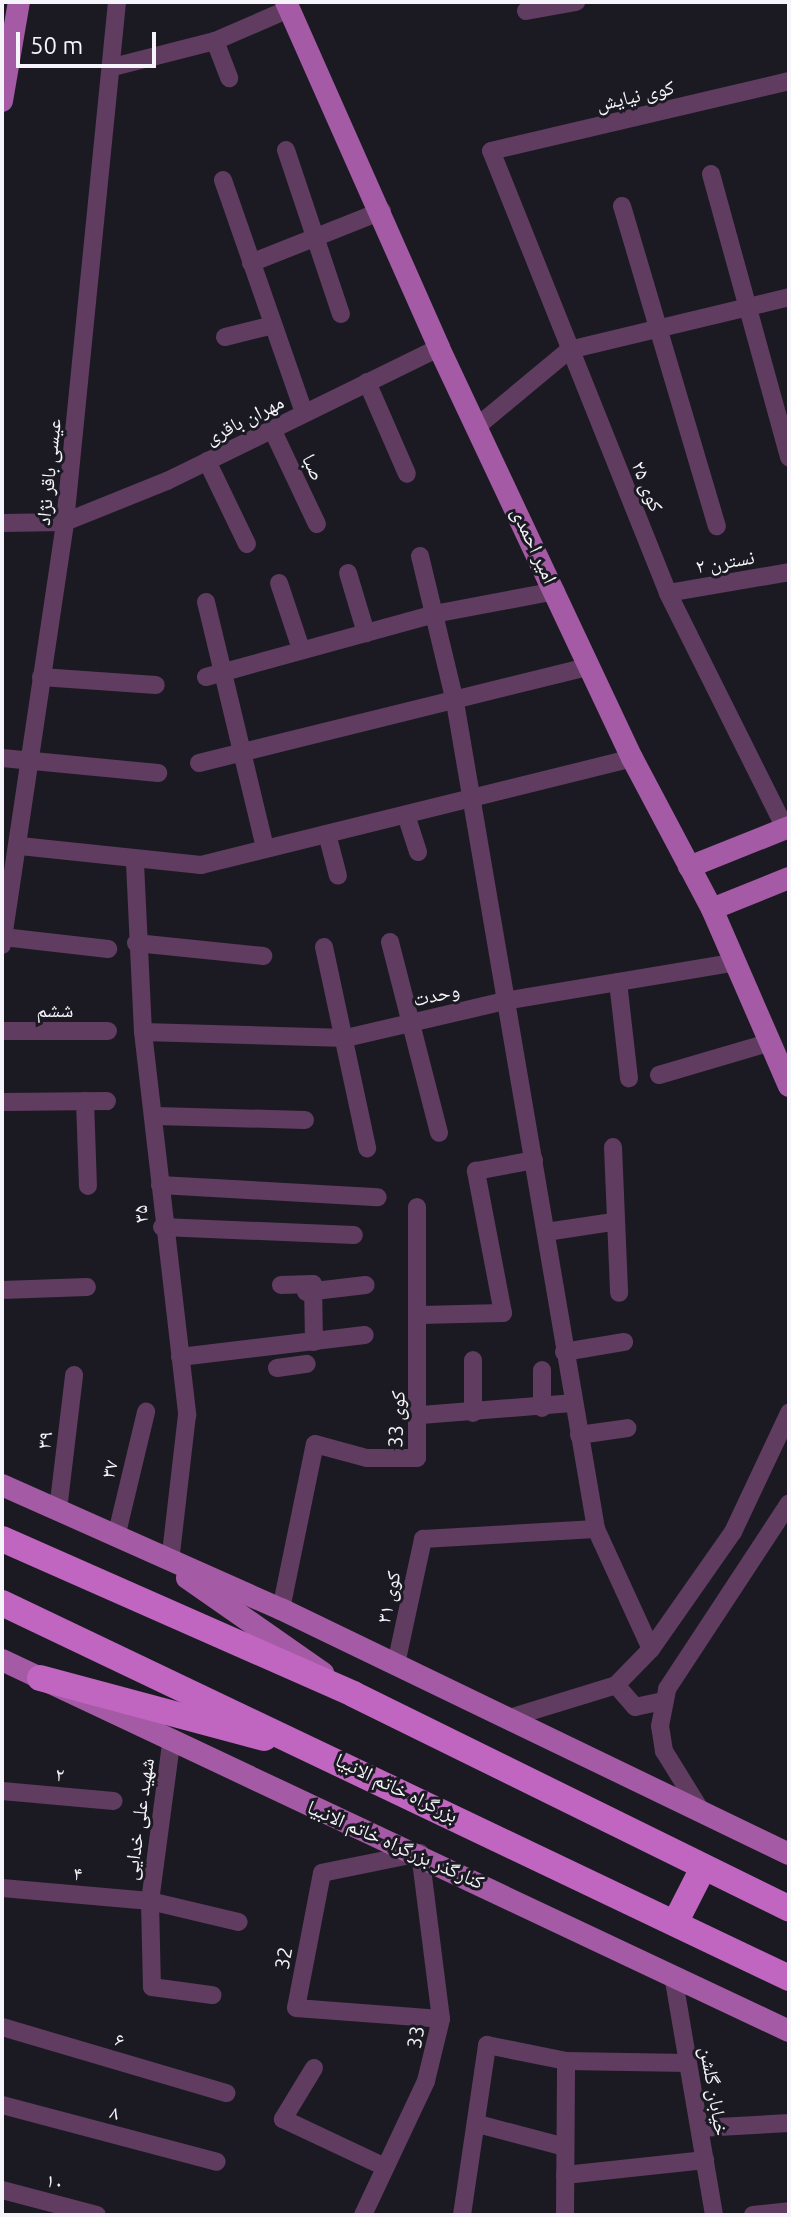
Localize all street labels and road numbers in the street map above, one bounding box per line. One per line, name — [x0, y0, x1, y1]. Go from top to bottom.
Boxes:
street label: کوی نیایش — [594, 74, 676, 116]
street label: مهران باقری — [201, 389, 287, 449]
street label: عیسی باقر نژاد — [30, 417, 66, 527]
street label: صبا — [297, 450, 331, 484]
street label: کوی ۲۵ — [627, 457, 669, 515]
street label: امیر احمدی — [507, 503, 563, 587]
street label: نسترن ۲ — [694, 544, 756, 578]
street label: وحدت — [410, 977, 462, 1011]
street label: ششم — [37, 997, 73, 1021]
street label: ۳۵ — [127, 1204, 153, 1224]
street label: کوی 33 — [383, 1390, 409, 1448]
street label: ۳۹ — [31, 1430, 57, 1450]
street label: ۳۷ — [95, 1457, 123, 1481]
street label: کوی ۳۱ — [371, 1569, 405, 1625]
street label: بزرگراه خاتم الانبیا — [332, 1747, 462, 1827]
street label: شهید علی خدایی — [118, 1756, 158, 1882]
street label: ۲ — [54, 1762, 66, 1786]
street label: کنارگذر بزرگراه خاتم الانبیا — [304, 1794, 488, 1894]
street label: ۴ — [72, 1861, 84, 1885]
street label: 32 — [269, 1945, 297, 1971]
street label: 33 — [401, 2024, 429, 2050]
street label: ۶ — [112, 2026, 128, 2052]
street label: خیابان گلشن — [695, 2045, 735, 2137]
street label: ۸ — [108, 2099, 122, 2125]
street label: ۱۰ — [43, 2167, 67, 2195]

